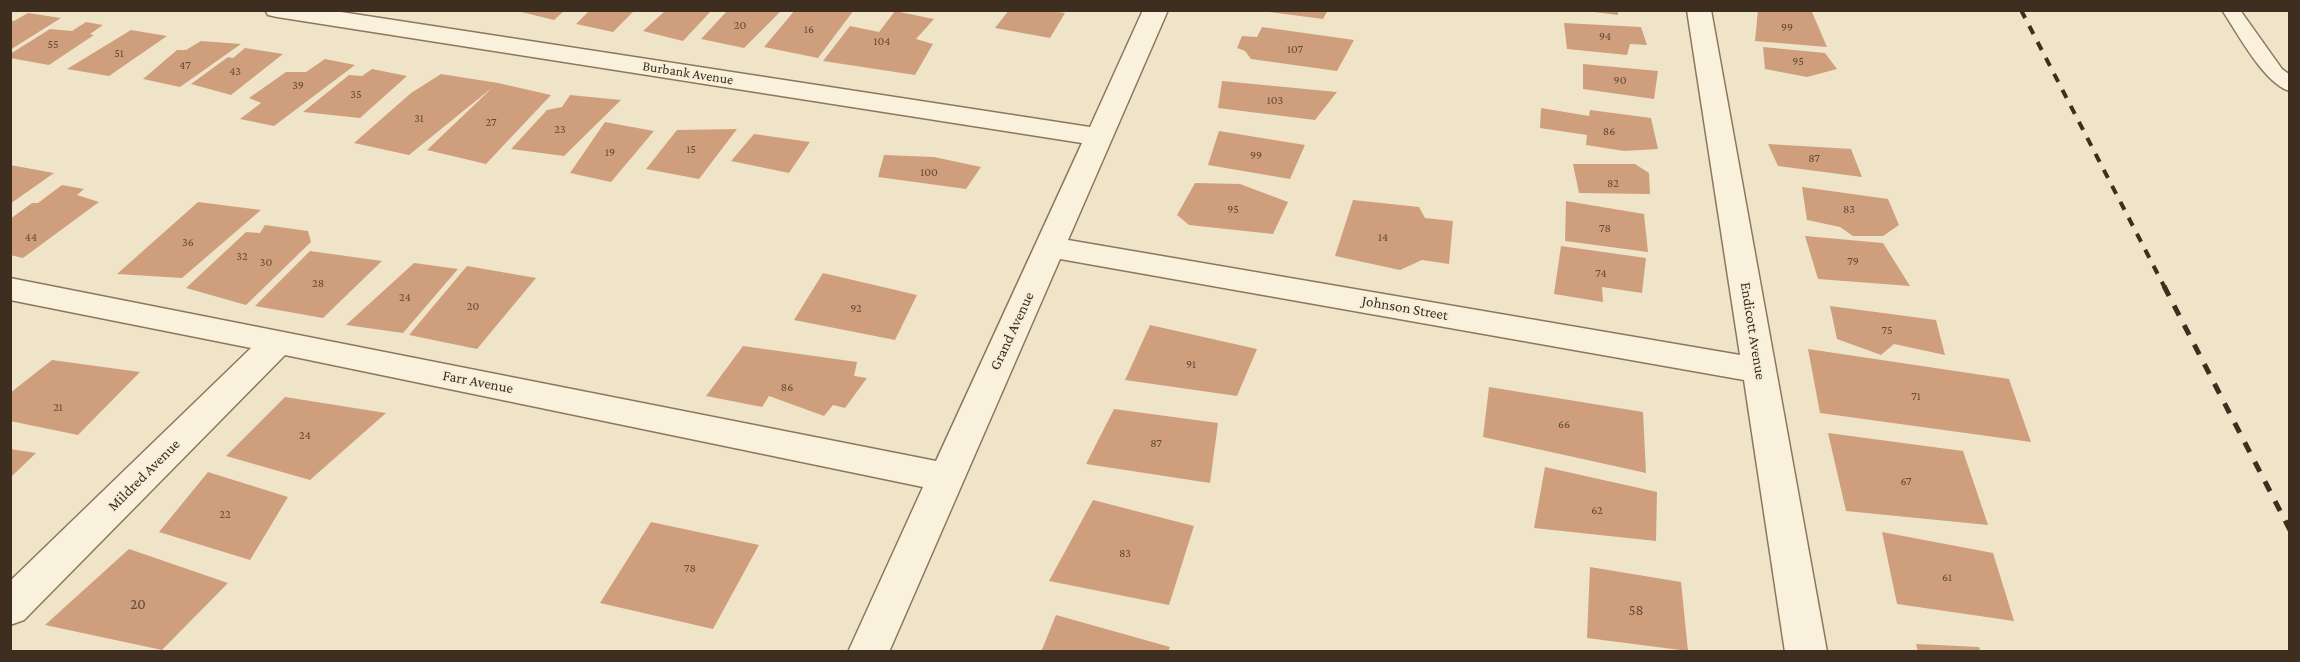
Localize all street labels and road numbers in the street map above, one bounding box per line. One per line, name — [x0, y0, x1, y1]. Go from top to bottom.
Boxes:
street label: Burbank Avenue — [641, 58, 735, 88]
street label: Endicott Avenue — [1736, 281, 1770, 381]
street label: Grand Avenue — [986, 289, 1038, 373]
street label: Johnson Street — [1360, 292, 1450, 324]
street label: Farr Avenue — [441, 366, 515, 398]
street label: Mildred Avenue — [104, 435, 184, 515]

